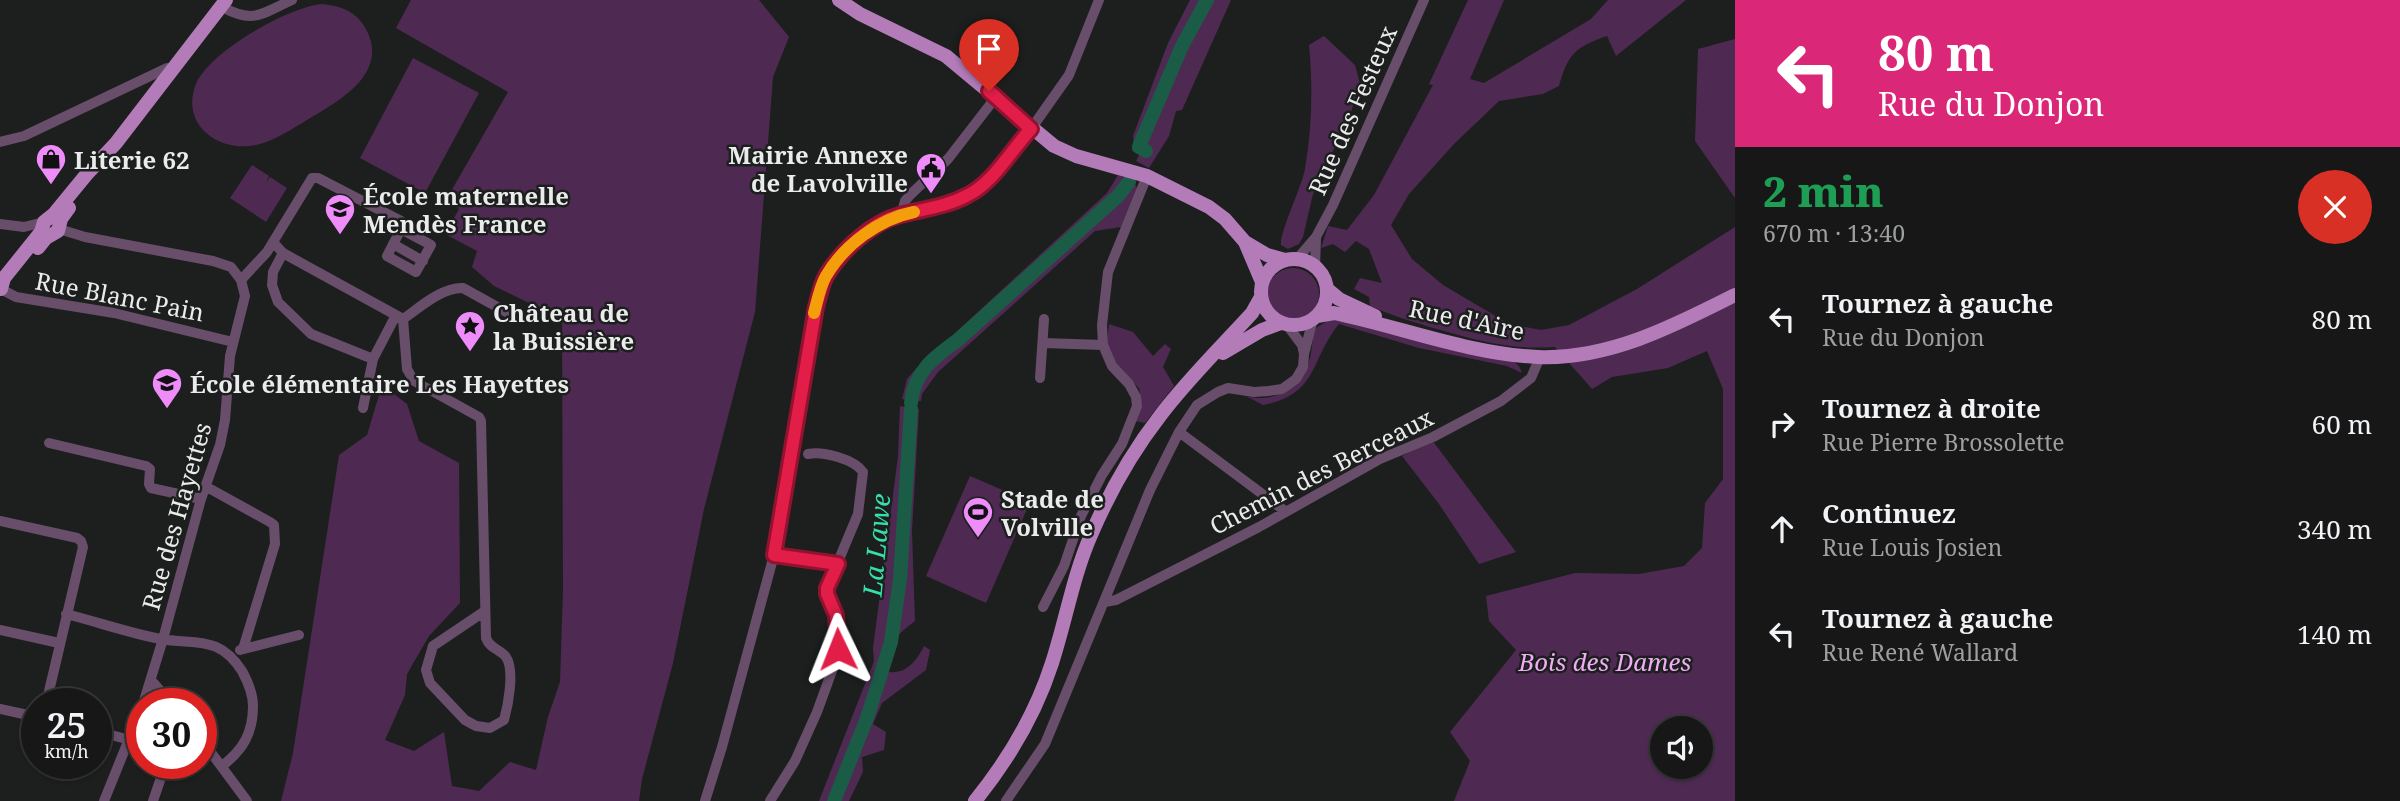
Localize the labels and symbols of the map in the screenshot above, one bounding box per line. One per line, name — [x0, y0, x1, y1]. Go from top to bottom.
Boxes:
pin — [959, 19, 1019, 91]
street label: Rue des Festeux — [1300, 20, 1404, 200]
place label: Mairie Annexe de Lavolville — [728, 138, 908, 199]
shop icon: Literie 62 — [34, 142, 68, 186]
place label: Literie 62 — [74, 143, 190, 176]
public building icon: Mairie Annexe de Lavolville — [914, 151, 948, 195]
place label: École maternelle Mendès France — [363, 179, 569, 240]
school or university icon: École maternelle Mendès France — [323, 192, 357, 236]
street label: Rue Blanc Pain — [33, 263, 207, 329]
street label: Rue d'Aire — [1406, 291, 1528, 347]
place label: Château de la Buissière — [493, 296, 634, 357]
place icon: Château de la Buissière — [453, 309, 487, 353]
school or university icon: École élémentaire Les Hayettes — [150, 366, 184, 410]
place label: École élémentaire Les Hayettes — [190, 367, 569, 400]
street label: Chemin des Berceaux — [1204, 400, 1438, 542]
street label: Rue des Hayettes — [133, 418, 219, 614]
place label: Stade de Volville — [1001, 482, 1104, 543]
water label: La Lawe — [853, 492, 898, 599]
sports icon: Stade de Volville — [961, 495, 995, 539]
position arrow — [801, 612, 875, 686]
park label: Bois des Dames — [1517, 645, 1692, 678]
speed limit sign: 30 — [126, 688, 217, 779]

